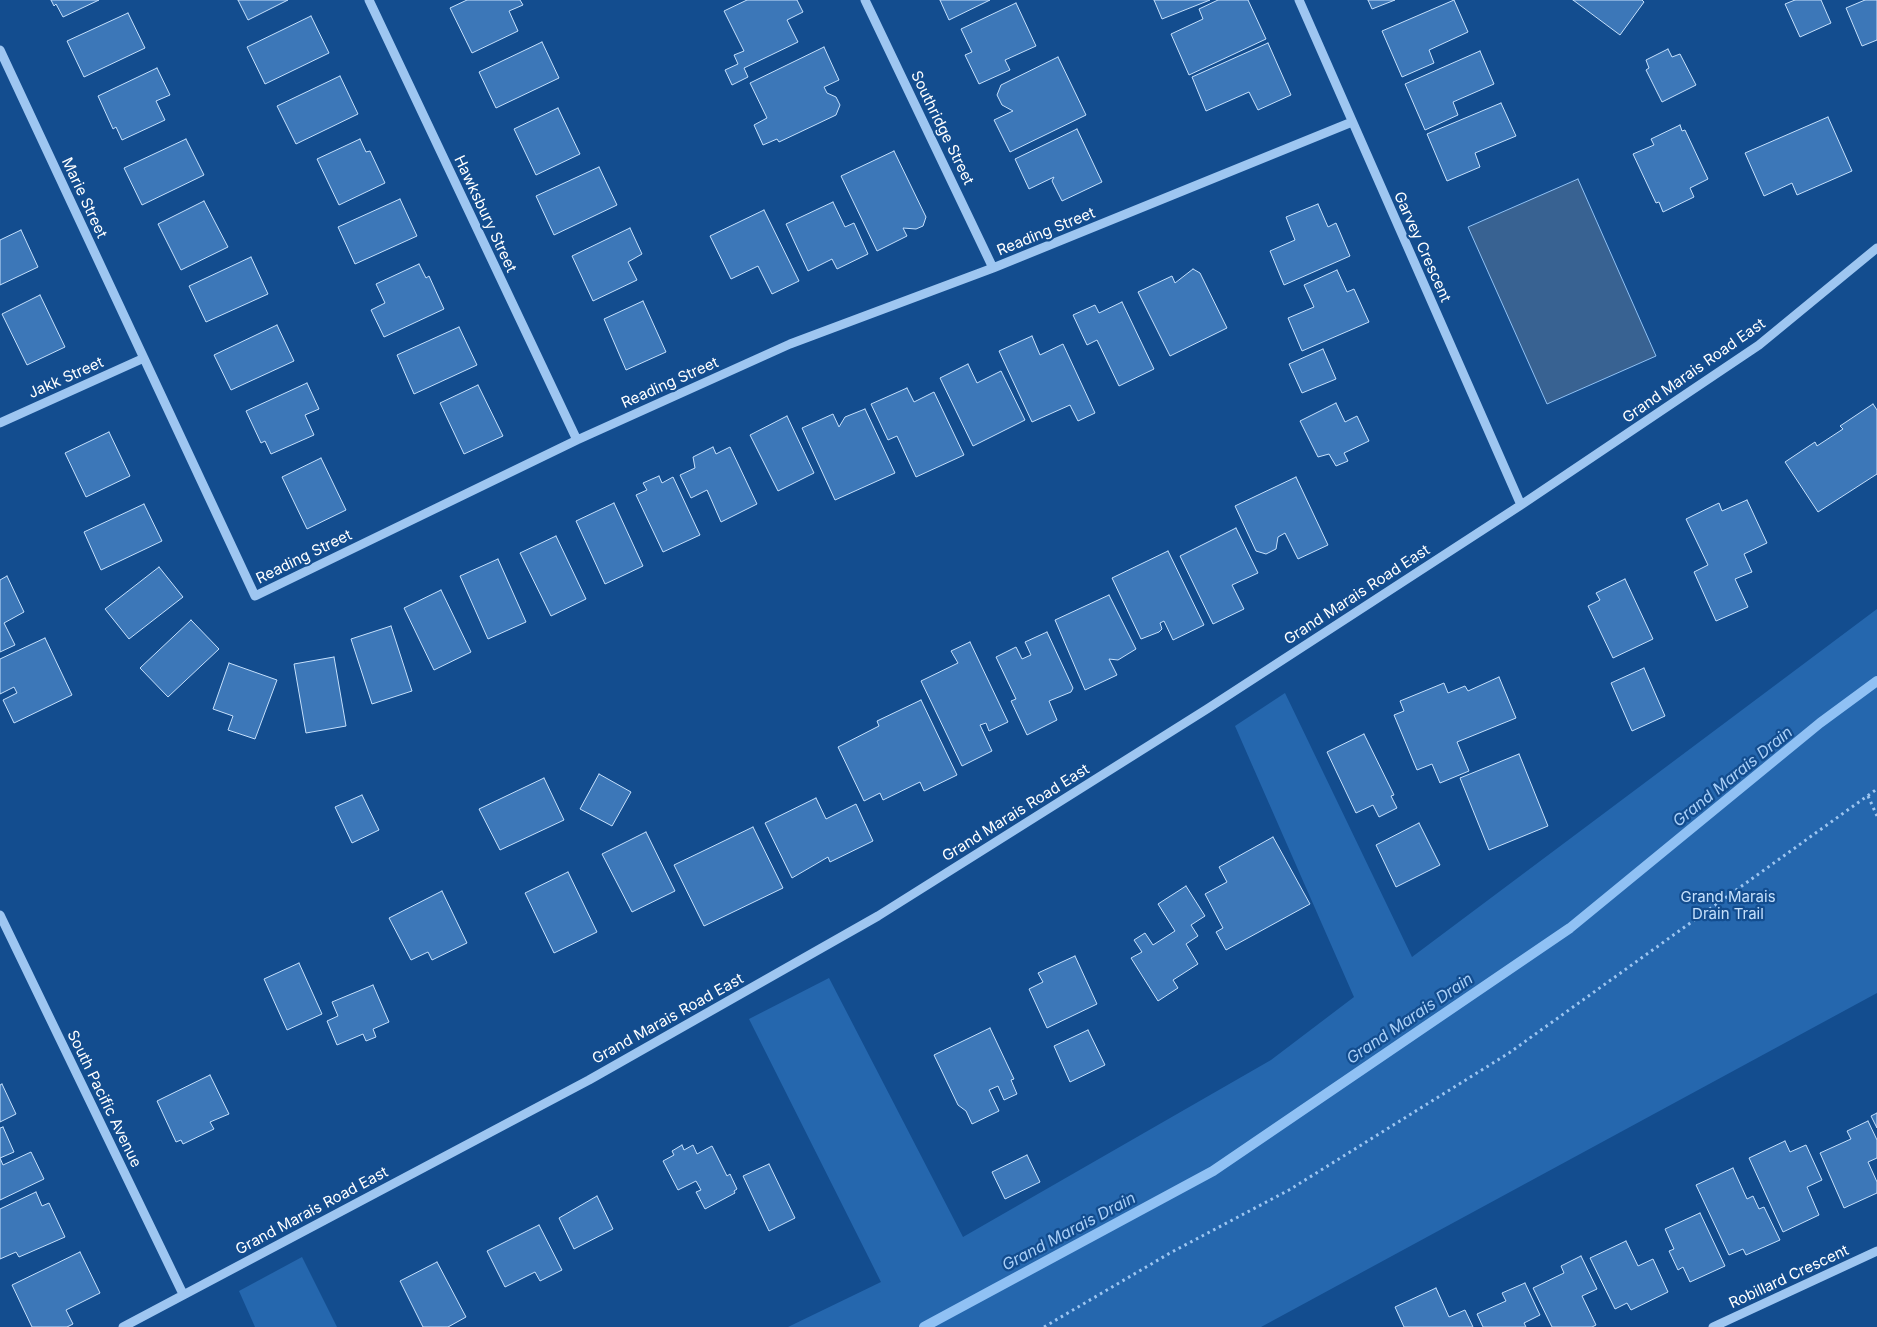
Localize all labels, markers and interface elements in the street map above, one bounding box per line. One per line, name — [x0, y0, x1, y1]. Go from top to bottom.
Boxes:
street label: Southridge Street — [907, 68, 977, 188]
street label: Hawksbury Street — [450, 153, 520, 275]
street label: Marie Street — [58, 155, 110, 241]
street label: Garvey Crescent — [1390, 189, 1454, 305]
street label: Reading Street — [994, 204, 1098, 260]
street label: Grand Marais Road East — [1619, 315, 1769, 427]
street label: Jakk Street — [26, 354, 106, 402]
street label: Reading Street — [619, 354, 721, 412]
street label: Reading Street — [253, 526, 355, 588]
street label: Grand Marais Road East — [1281, 541, 1433, 649]
water label: Grand Marais Drain — [1669, 723, 1797, 831]
street label: Grand Marais Road East — [939, 760, 1093, 866]
park label: Grand Marais Drain Trail — [1680, 888, 1776, 923]
street label: Grand Marais Road East — [589, 970, 747, 1068]
water label: Grand Marais Drain — [1343, 970, 1477, 1068]
street label: South Pacific Avenue — [63, 1027, 145, 1171]
street label: Grand Marais Road East — [233, 1163, 391, 1259]
water label: Grand Marais Drain — [999, 1189, 1139, 1275]
street label: Robillard Crescent — [1726, 1241, 1852, 1313]

